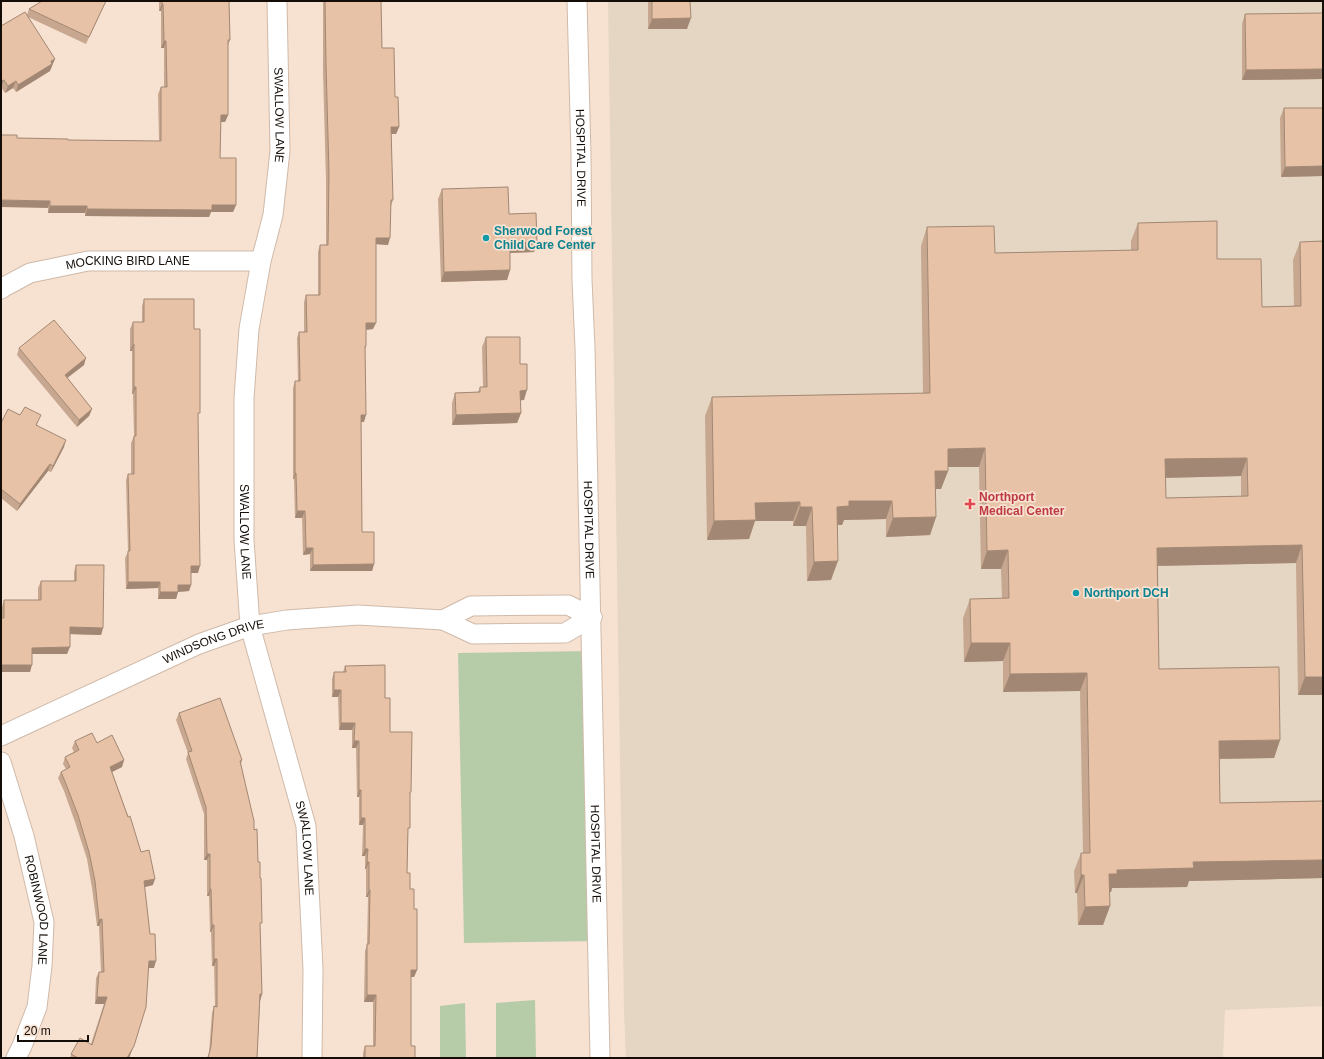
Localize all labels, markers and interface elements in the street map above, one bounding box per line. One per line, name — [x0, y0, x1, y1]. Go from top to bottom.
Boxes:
street label: SWALLOW LANE — [271, 67, 287, 164]
street label: HOSPITAL DRIVE — [573, 109, 588, 207]
place label: Sherwood Forest Child Care Center — [494, 224, 596, 252]
marker: Sherwood Forest Child Care Center — [481, 233, 491, 243]
street label: MOCKING BIRD LANE — [65, 254, 190, 272]
street label: HOSPITAL DRIVE — [581, 481, 597, 579]
street label: SWALLOW LANE — [237, 484, 254, 580]
place label: Northport Medical Center — [979, 490, 1065, 518]
marker: Northport Medical Center — [964, 498, 976, 510]
place label: Northport DCH — [1084, 586, 1169, 600]
marker: Northport DCH — [1071, 588, 1081, 598]
street label: WINDSONG DRIVE — [161, 617, 265, 667]
street label: SWALLOW LANE — [292, 799, 316, 896]
street label: HOSPITAL DRIVE — [588, 805, 604, 903]
street label: ROBINWOOD LANE — [22, 854, 51, 965]
scale bar — [18, 1017, 88, 1043]
text: 20 m — [24, 1024, 51, 1038]

